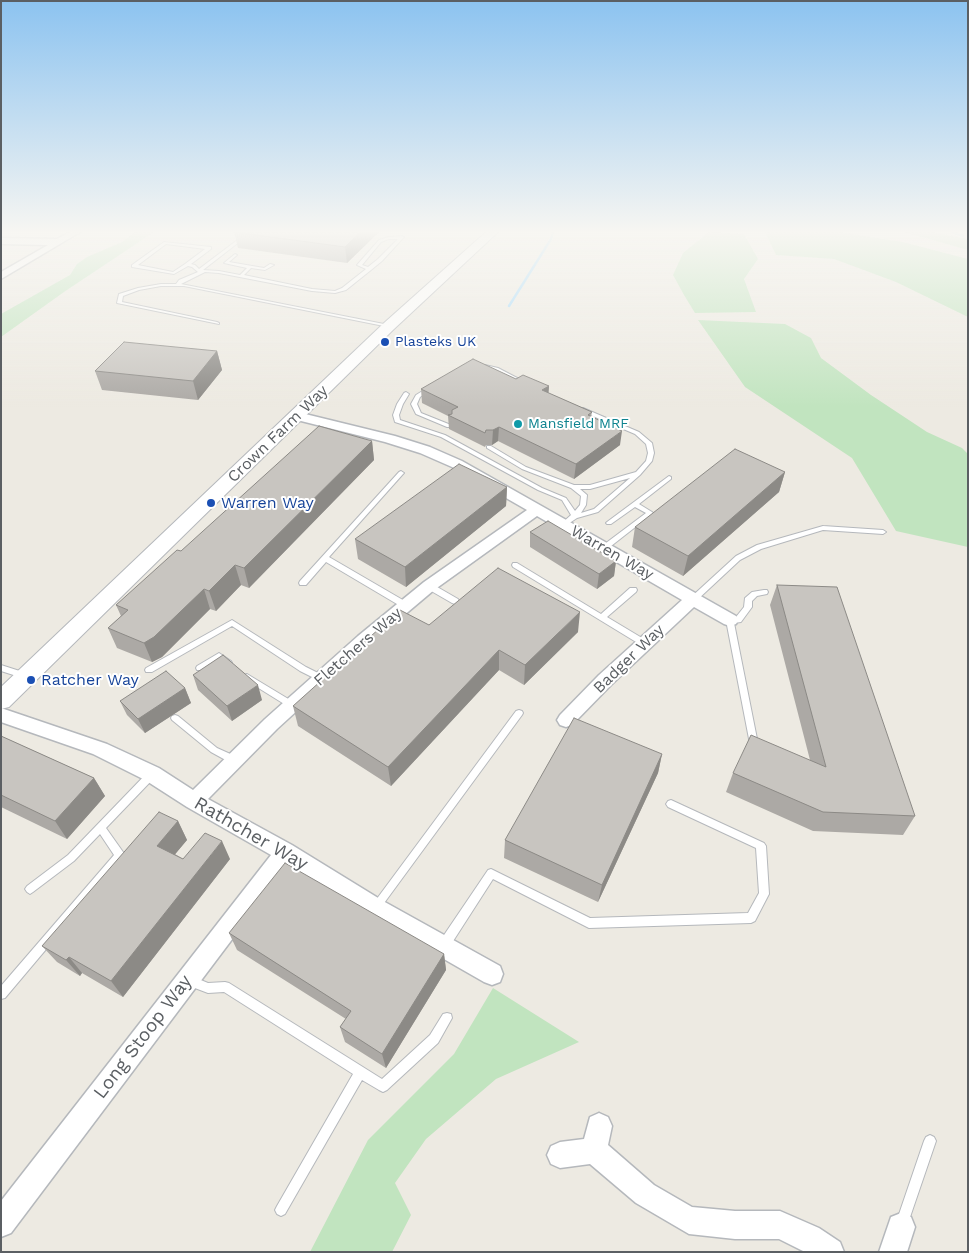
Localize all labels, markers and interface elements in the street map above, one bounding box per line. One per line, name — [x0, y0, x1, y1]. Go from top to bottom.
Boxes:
place label: Plasteks UK — [395, 334, 476, 350]
marker: Plasteks UK — [379, 336, 391, 348]
street label: Crown Farm Way — [224, 381, 332, 487]
place label: Mansfield MRF — [528, 416, 629, 432]
marker: Mansfield MRF — [512, 418, 524, 430]
place label: Warren Way — [221, 493, 314, 513]
marker: Warren Way — [205, 497, 217, 509]
street label: Warren Way — [567, 521, 657, 585]
street label: Fletchers Way — [310, 604, 406, 690]
street label: Badger Way — [590, 621, 668, 697]
place label: Ratcher Way — [41, 670, 139, 690]
marker: Ratcher Way — [25, 674, 37, 686]
street label: Rathcher Way — [190, 792, 312, 876]
street label: Long Stoop Way — [89, 970, 197, 1104]

